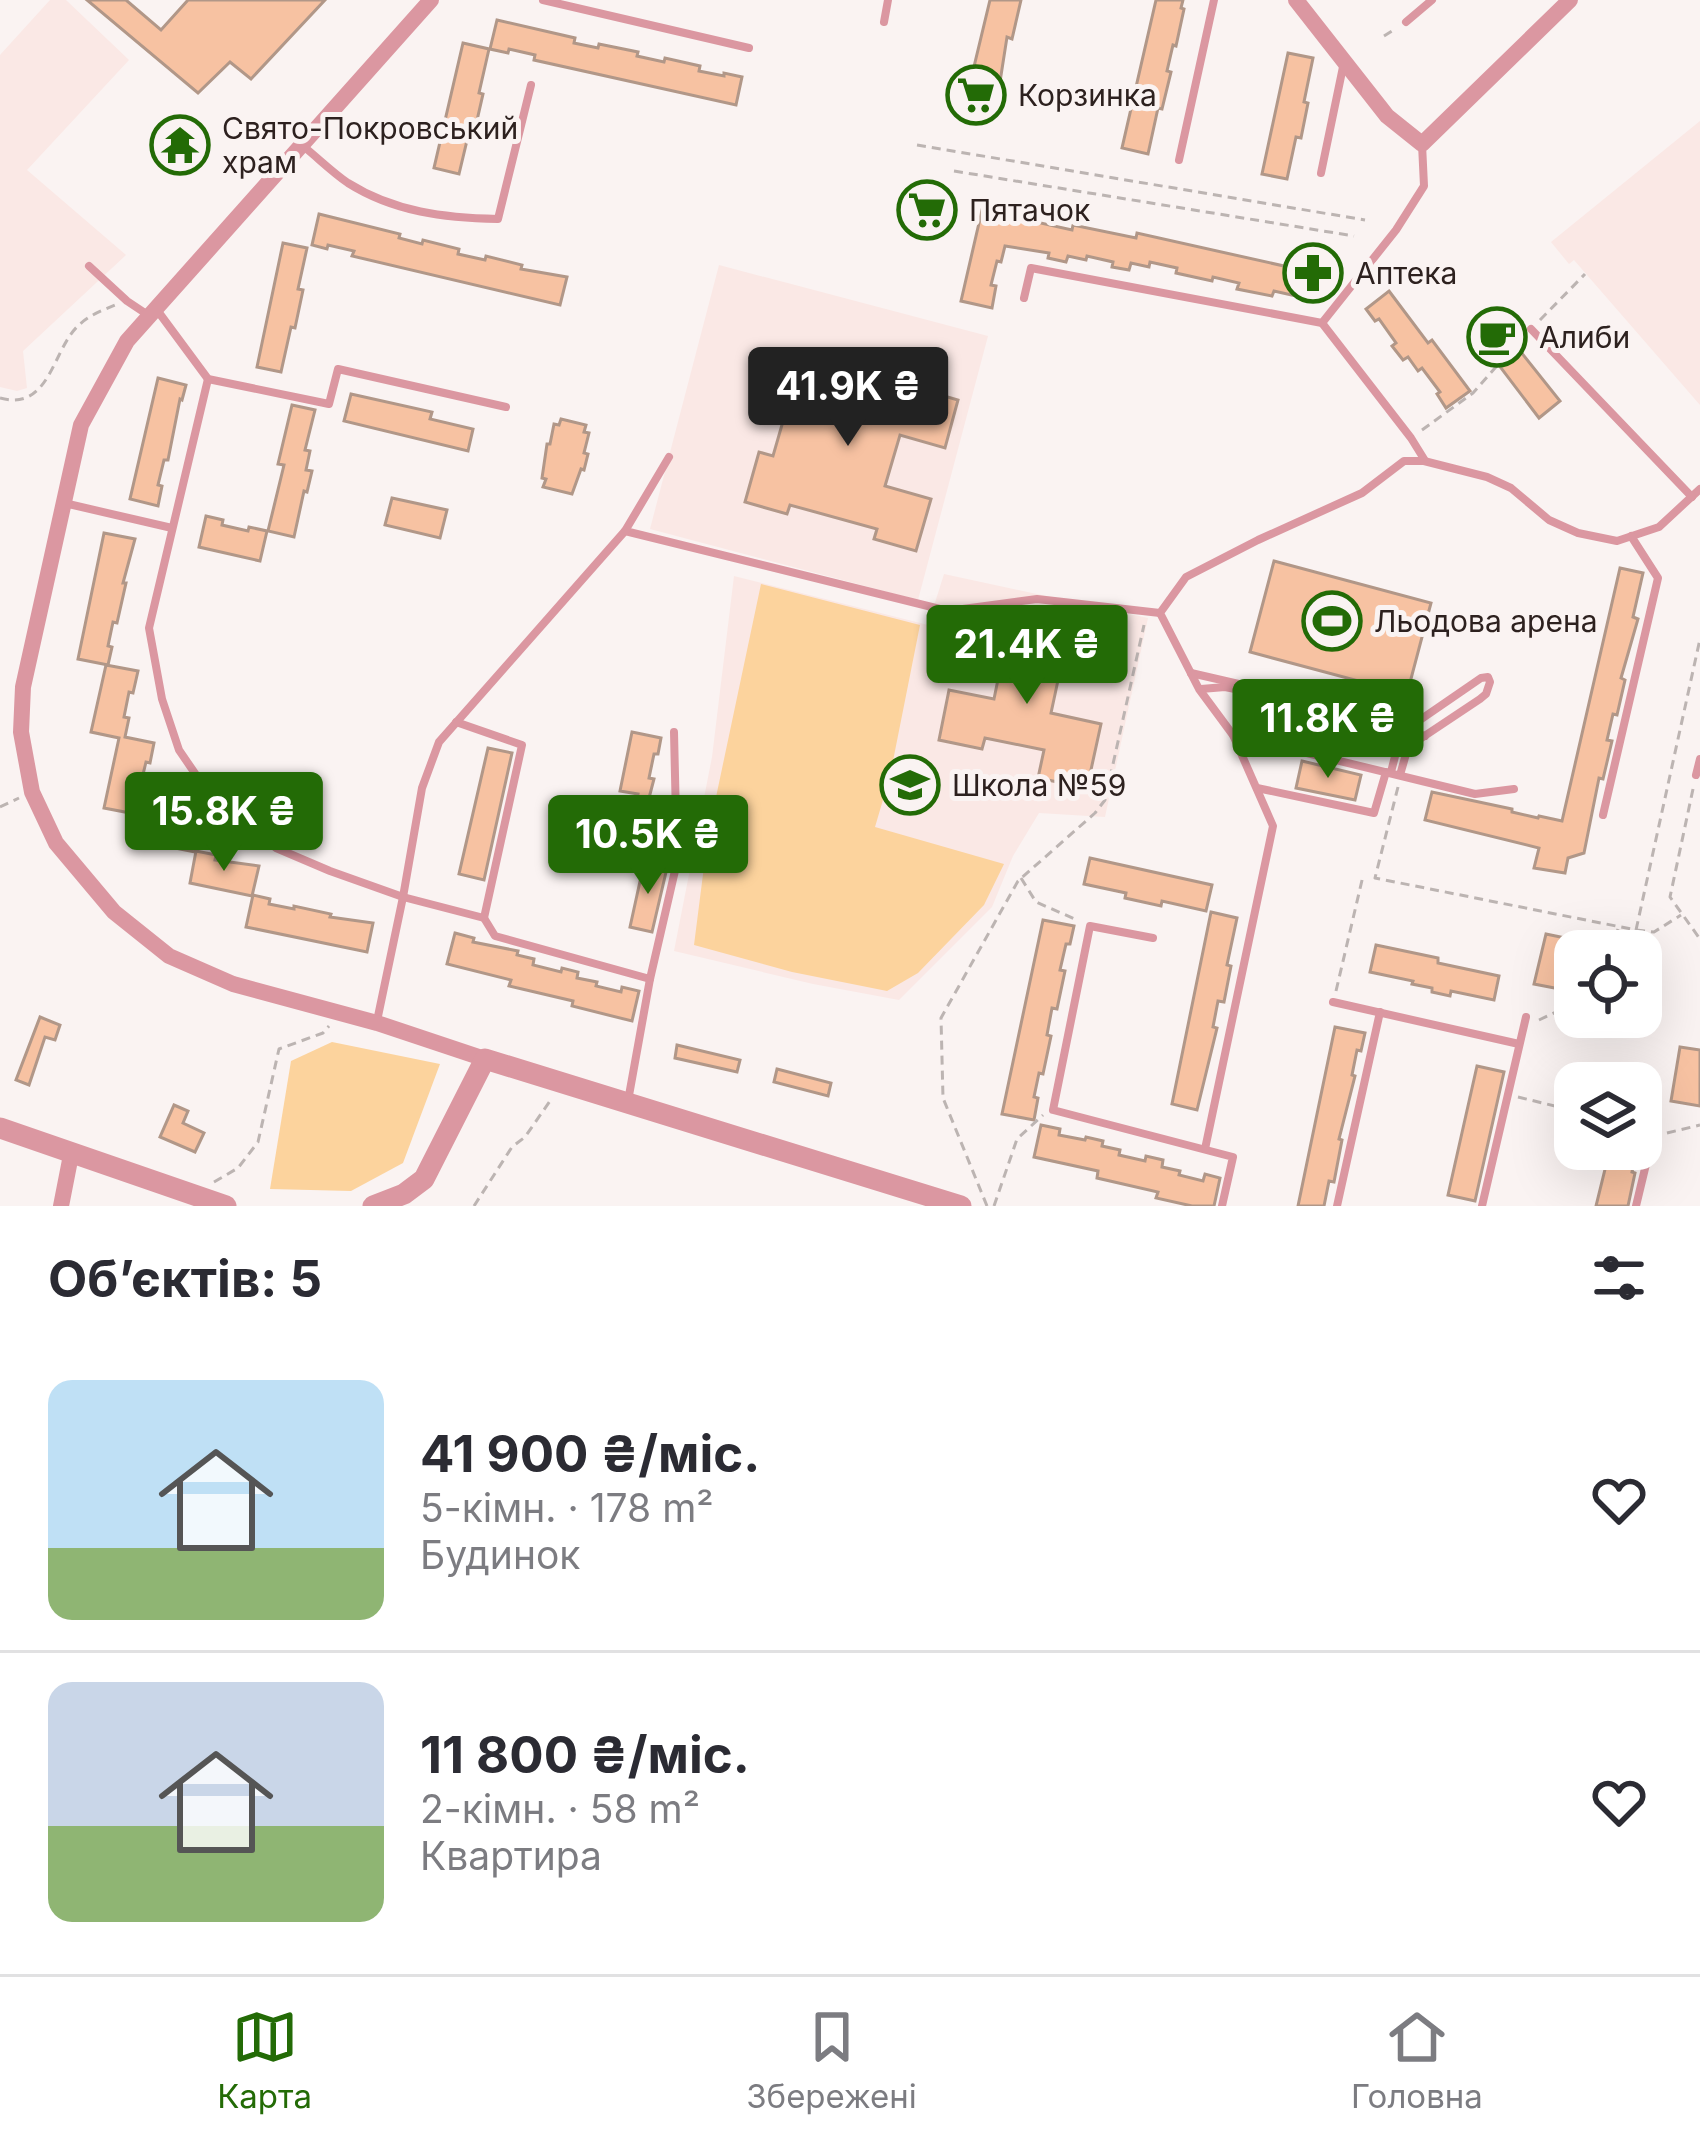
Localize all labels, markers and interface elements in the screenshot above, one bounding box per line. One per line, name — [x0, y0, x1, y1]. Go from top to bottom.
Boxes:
supermarket icon: Корзинка — [945, 64, 1007, 126]
place label: Корзинка — [1018, 77, 1157, 113]
place label: Свято-Покровський храм — [222, 110, 518, 180]
temple icon: Свято-Покровський храм — [149, 114, 211, 176]
supermarket icon: Пятачок — [896, 179, 958, 241]
place label: Пятачок — [969, 192, 1090, 228]
pharmacy icon: Аптека — [1282, 242, 1344, 304]
place label: Аптека — [1355, 255, 1457, 291]
cafe icon: Алиби — [1466, 306, 1528, 368]
place label: Алиби — [1539, 319, 1630, 355]
pin: 41.9K ₴ — [737, 347, 959, 449]
text: 41.9K ₴ — [775, 362, 921, 409]
sports icon: Льодова арена — [1301, 590, 1363, 652]
place label: Льодова арена — [1374, 603, 1598, 639]
pin: 21.4K ₴ — [916, 605, 1138, 707]
text: 21.4K ₴ — [954, 620, 1100, 667]
pin: 11.8K ₴ — [1217, 679, 1439, 781]
text: 11.8K ₴ — [1259, 694, 1397, 741]
school or university icon: Школа №59 — [879, 754, 941, 816]
place label: Школа №59 — [952, 767, 1126, 803]
pin: 15.8K ₴ — [113, 772, 335, 874]
text: 15.8K ₴ — [152, 787, 296, 834]
pin: 10.5K ₴ — [537, 795, 759, 897]
text: 10.5K ₴ — [575, 810, 721, 857]
map controls — [1554, 930, 1662, 1170]
button: locate — [1554, 930, 1662, 1038]
button: layers — [1554, 1062, 1662, 1170]
icon: filters — [1586, 1245, 1652, 1311]
text: Об’єктів: 5 — [48, 1248, 322, 1309]
text: 41 900 ₴/міс. — [420, 1423, 760, 1484]
icon: home — [144, 1428, 288, 1572]
icon: heart — [1586, 1467, 1652, 1533]
text: 5-кімн. · 178 m² — [420, 1484, 714, 1531]
text: Будинок — [420, 1531, 580, 1578]
text: 11 800 ₴/міс. — [420, 1724, 750, 1785]
icon: home — [144, 1730, 288, 1874]
icon: heart — [1586, 1769, 1652, 1835]
text: 2-кімн. · 58 m² — [420, 1785, 700, 1832]
text: Квартира — [420, 1832, 602, 1879]
tab: Карта — [217, 2004, 312, 2116]
tab: Збережені — [746, 2004, 917, 2116]
tab: Головна — [1351, 2004, 1483, 2116]

